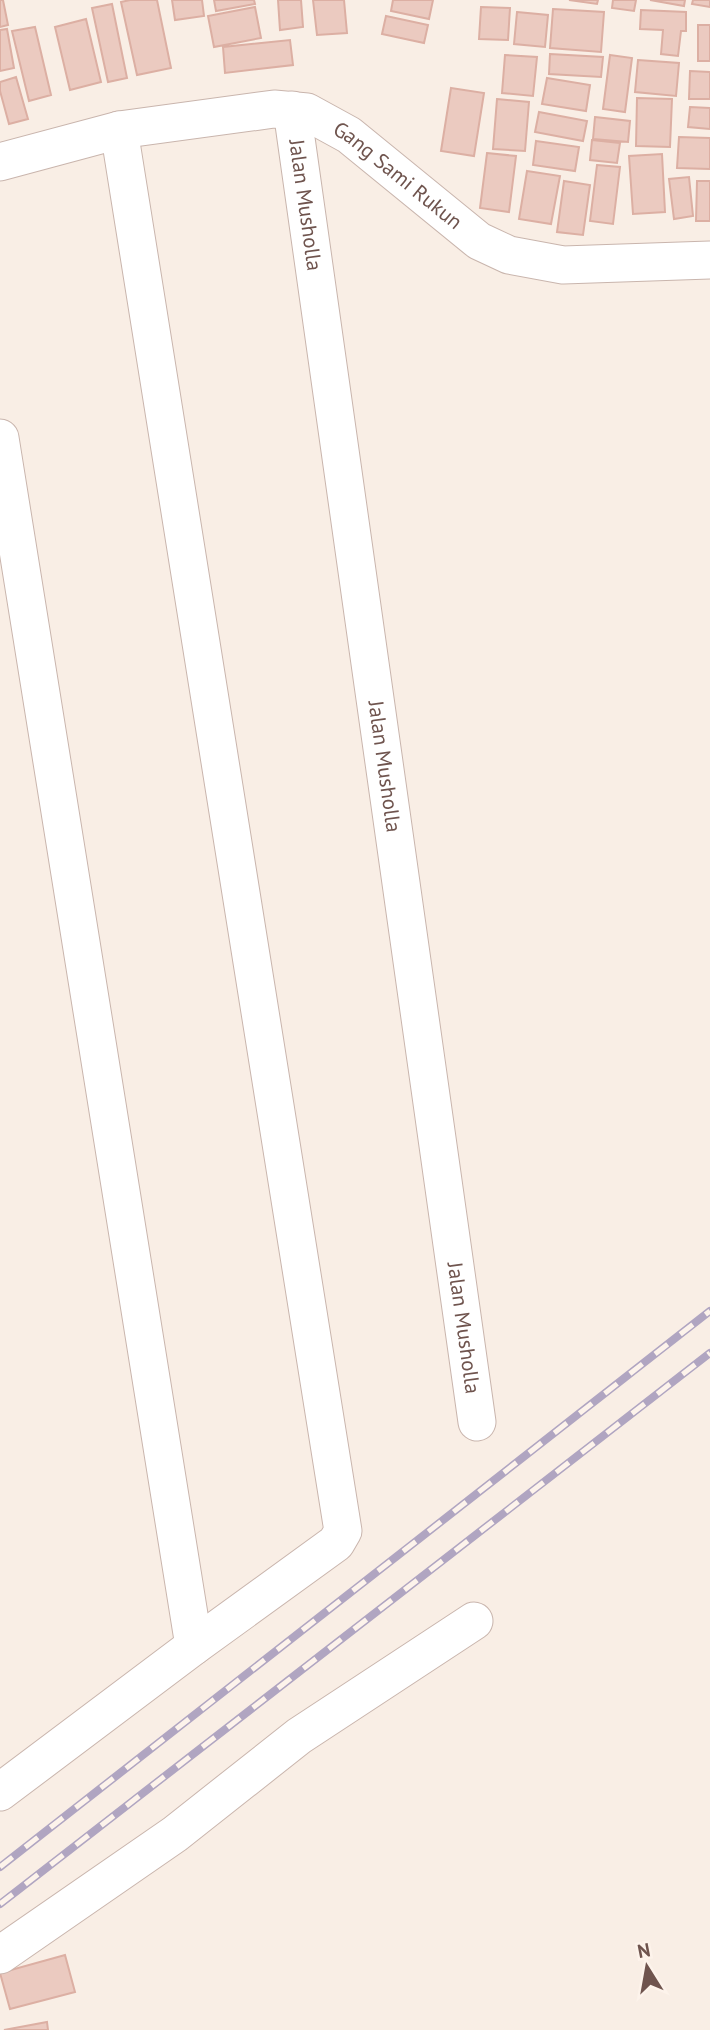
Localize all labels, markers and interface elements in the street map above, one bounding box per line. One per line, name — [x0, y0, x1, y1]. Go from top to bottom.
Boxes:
street label: Gang Sami Rukun — [329, 115, 468, 235]
street label: Jalan Musholla — [283, 137, 329, 272]
street label: Jalan Musholla — [362, 698, 408, 834]
street label: Jalan Musholla — [441, 1259, 487, 1395]
north arrow — [612, 1932, 682, 2002]
text: N — [635, 1937, 652, 1963]

